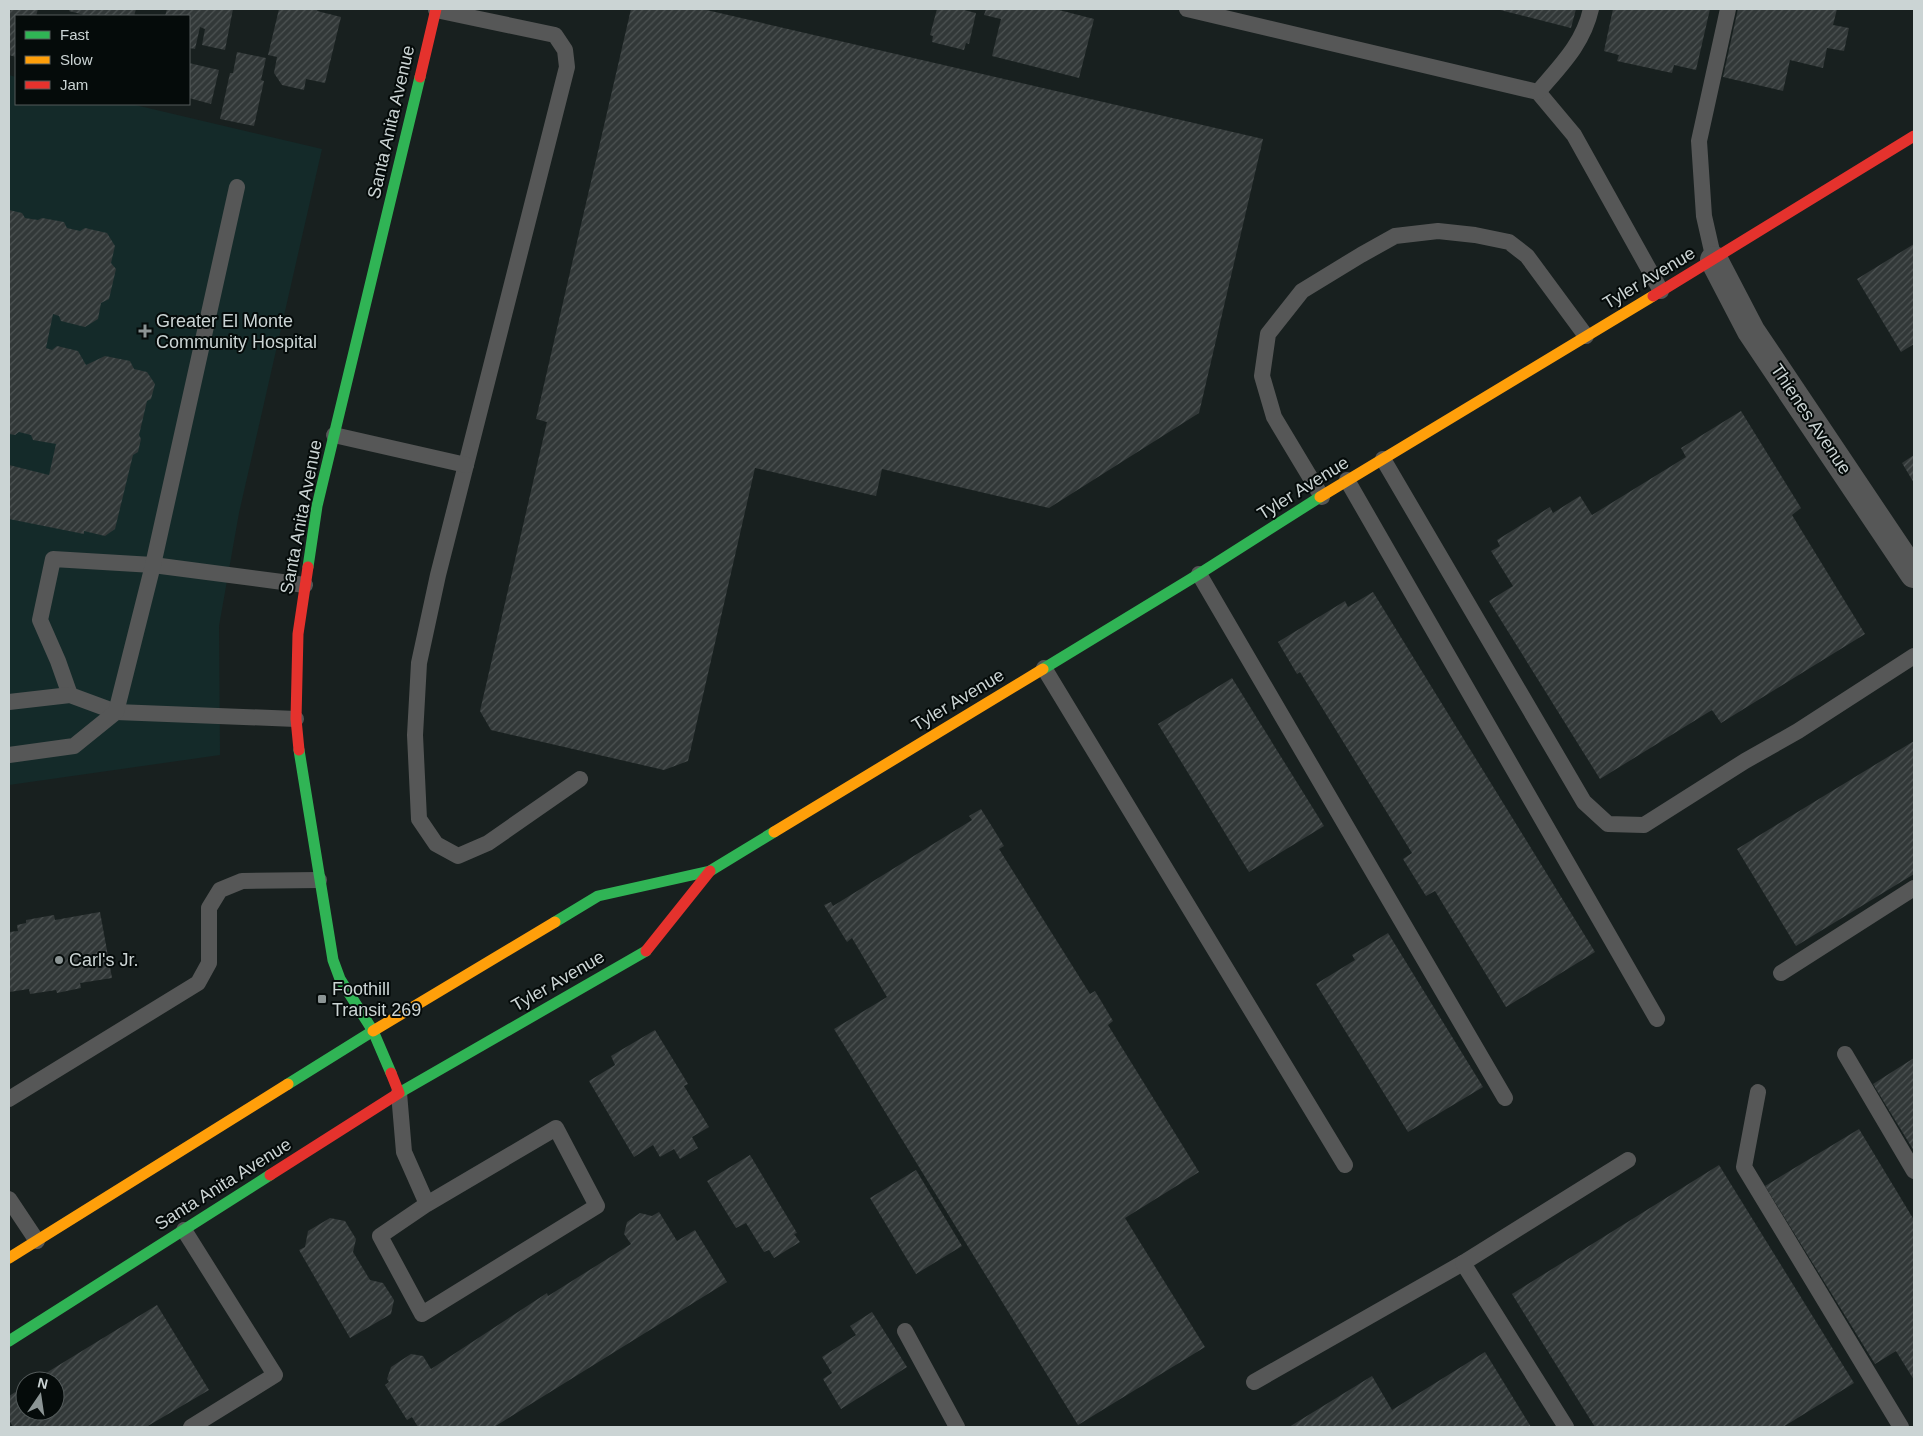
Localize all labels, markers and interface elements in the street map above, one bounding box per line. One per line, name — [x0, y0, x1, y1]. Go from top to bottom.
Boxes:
legend — [15, 15, 190, 105]
text: Fast — [60, 26, 90, 43]
street label: Santa Anita Avenue — [364, 43, 418, 201]
text: Slow — [60, 51, 93, 68]
text: Jam — [60, 76, 88, 93]
street label: Tyler Avenue — [1599, 243, 1699, 313]
place label: Greater El Monte Community Hospital — [156, 311, 317, 352]
marker: Greater El Monte Community Hospital — [138, 324, 152, 338]
street label: Thienes Avenue — [1767, 360, 1855, 478]
street label: Santa Anita Avenue — [276, 438, 326, 596]
street label: Tyler Avenue — [1254, 452, 1352, 524]
street label: Tyler Avenue — [908, 665, 1008, 735]
street label: Tyler Avenue — [508, 946, 608, 1016]
place label: Carl's Jr. — [69, 950, 138, 970]
marker: Carl's Jr. — [53, 954, 65, 966]
place label: Foothill Transit 269 — [332, 979, 421, 1020]
marker: Foothill Transit 269 — [316, 993, 328, 1005]
street label: Santa Anita Avenue — [151, 1134, 295, 1234]
north arrow — [15, 1371, 65, 1421]
text: N — [36, 1374, 50, 1392]

